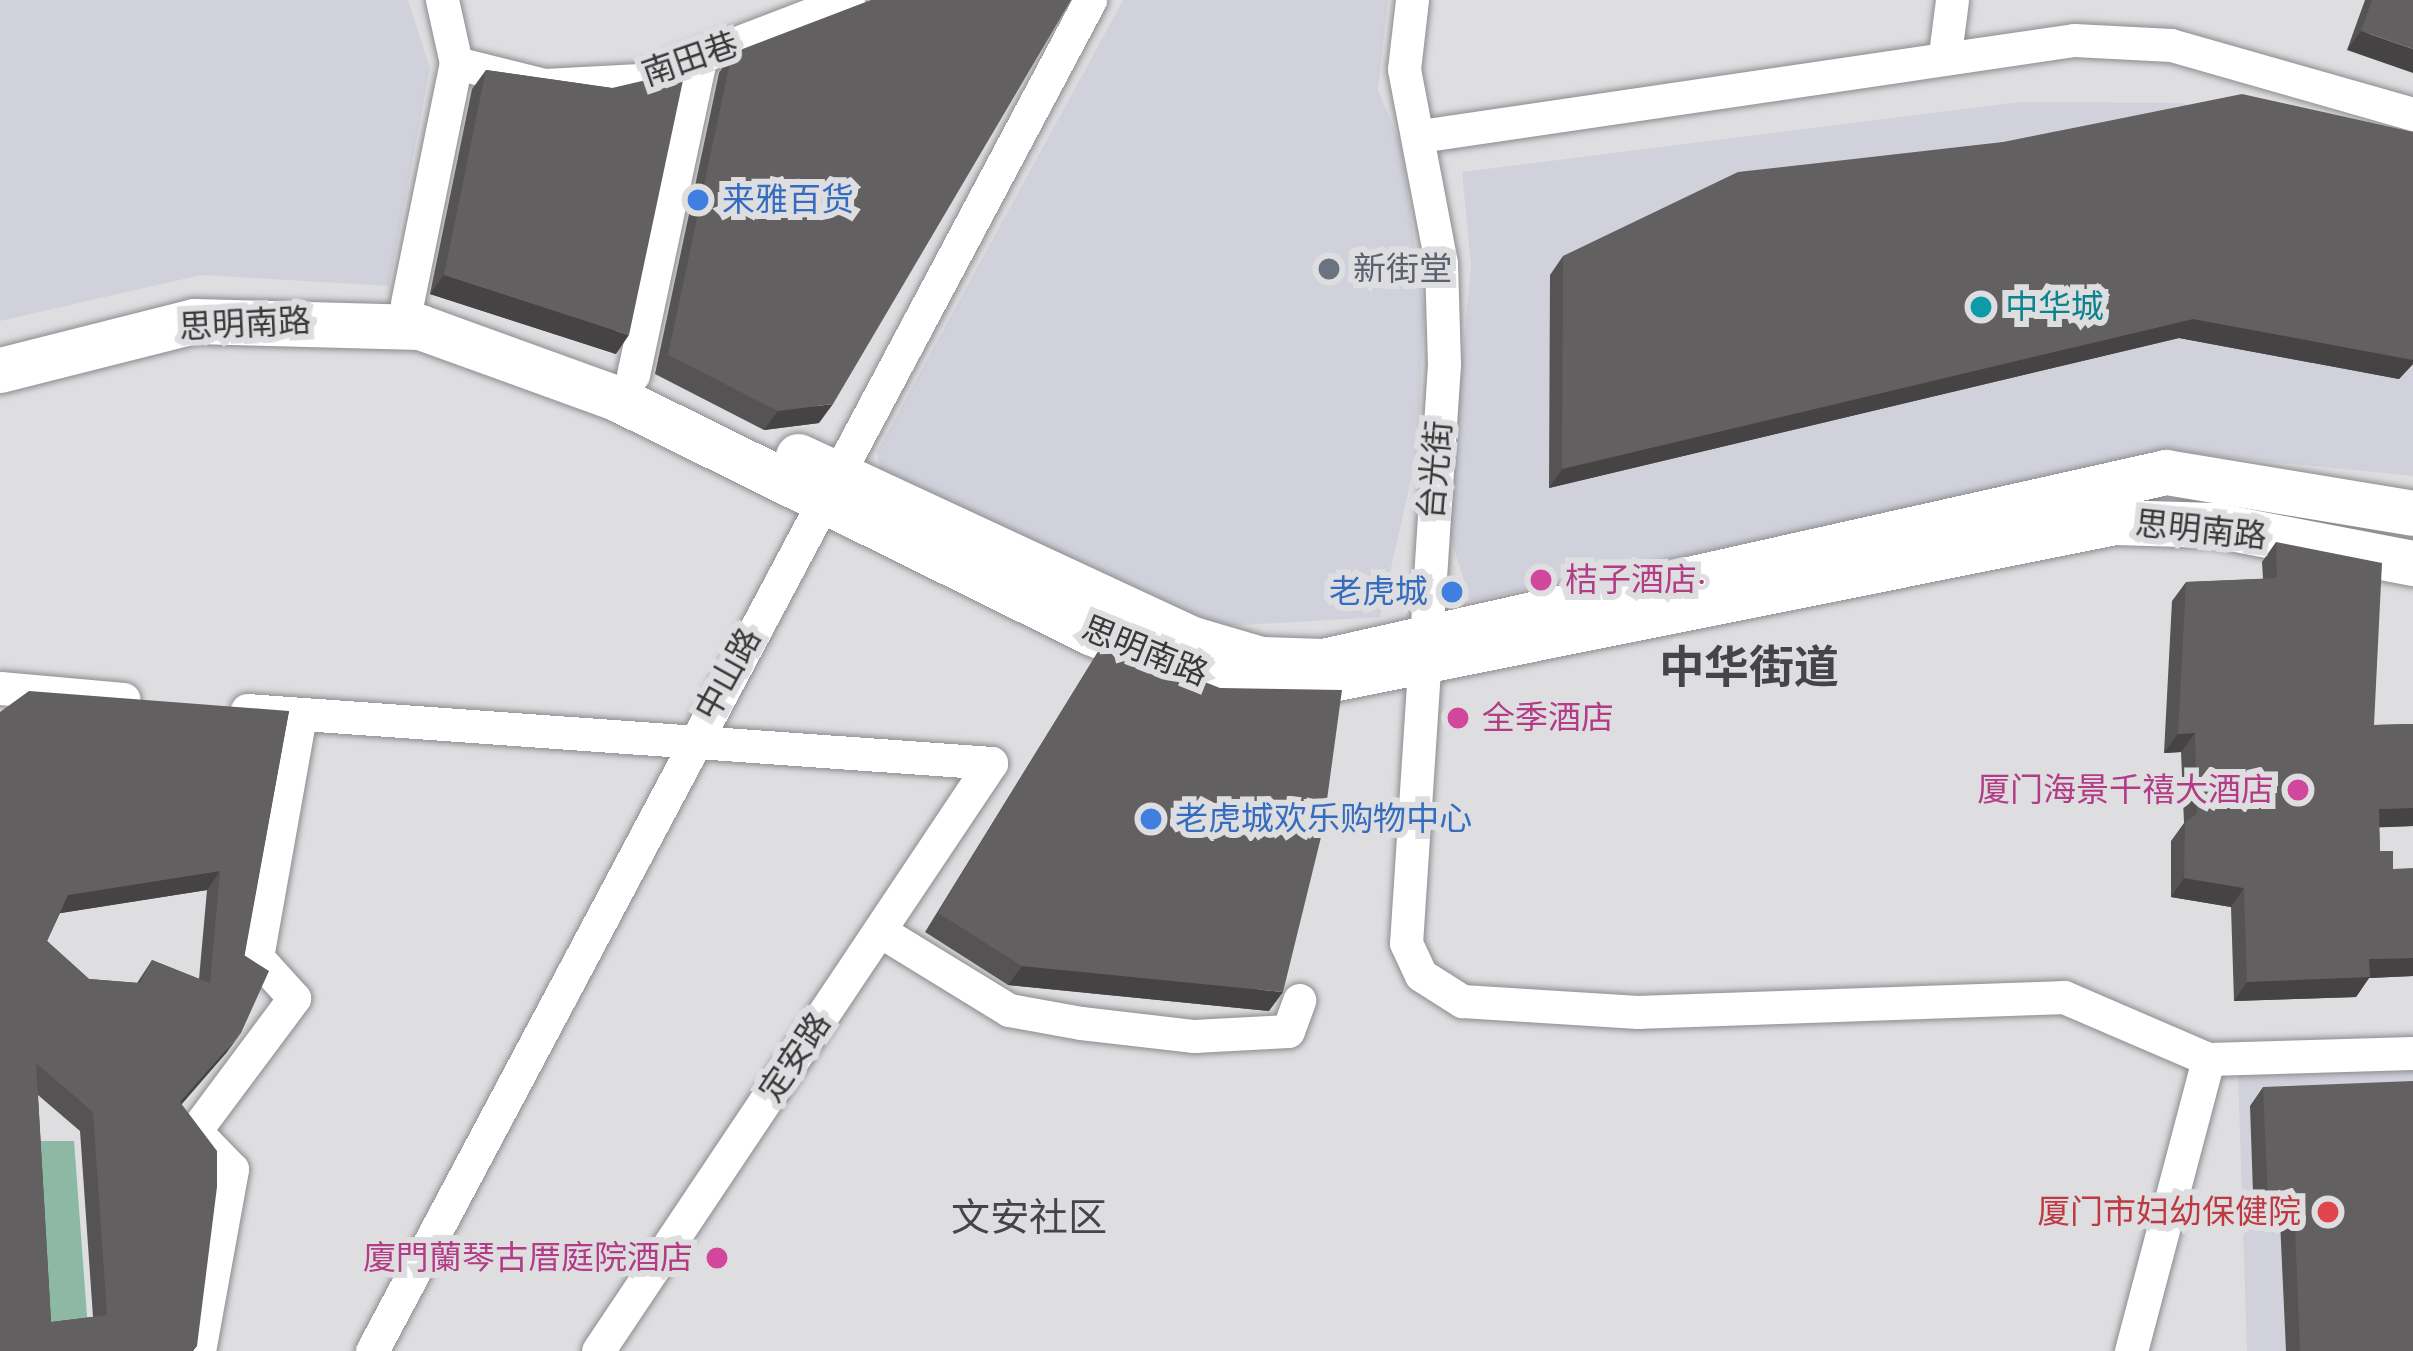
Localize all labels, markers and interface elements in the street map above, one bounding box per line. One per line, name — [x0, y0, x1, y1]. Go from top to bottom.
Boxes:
street label: 南田巷 — [637, 24, 743, 94]
place label: 来雅百货 — [722, 180, 854, 220]
marker: 来雅百货 — [685, 187, 711, 213]
place label: 新街堂 — [1353, 249, 1452, 289]
marker: 新街堂 — [1316, 256, 1342, 282]
place label: 中华城 — [2005, 287, 2104, 327]
marker: 中华城 — [1968, 294, 1994, 320]
street label: 思明南路 — [178, 301, 312, 347]
street label: 台光街 — [1411, 419, 1459, 521]
street label: 思明南路 — [2133, 503, 2269, 557]
place label: 桔子酒店· — [1565, 560, 1706, 600]
marker: 桔子酒店· — [1528, 567, 1554, 593]
place label: 老虎城 — [1329, 572, 1428, 612]
marker: 老虎城 — [1439, 579, 1465, 605]
street label: 思明南路 — [1076, 608, 1214, 694]
street label: 中山路 — [687, 621, 769, 727]
district label: 中华街道 — [1659, 641, 1839, 695]
place label: 全季酒店 — [1482, 698, 1614, 738]
marker: 全季酒店 — [1445, 705, 1471, 731]
place label: 厦门海景千禧大酒店 — [1977, 770, 2274, 810]
marker: 厦门海景千禧大酒店 — [2285, 777, 2311, 803]
place label: 老虎城欢乐购物中心 — [1175, 799, 1472, 839]
marker: 老虎城欢乐购物中心 — [1138, 806, 1164, 832]
street label: 定安路 — [751, 1005, 839, 1109]
place label: 厦门市妇幼保健院 — [2037, 1192, 2301, 1232]
district label: 文安社区 — [951, 1195, 1107, 1241]
marker: 厦门市妇幼保健院 — [2312, 1196, 2344, 1228]
place label: 廈門蘭琴古厝庭院酒店 — [363, 1238, 693, 1278]
marker: 廈門蘭琴古厝庭院酒店 — [704, 1245, 730, 1271]

